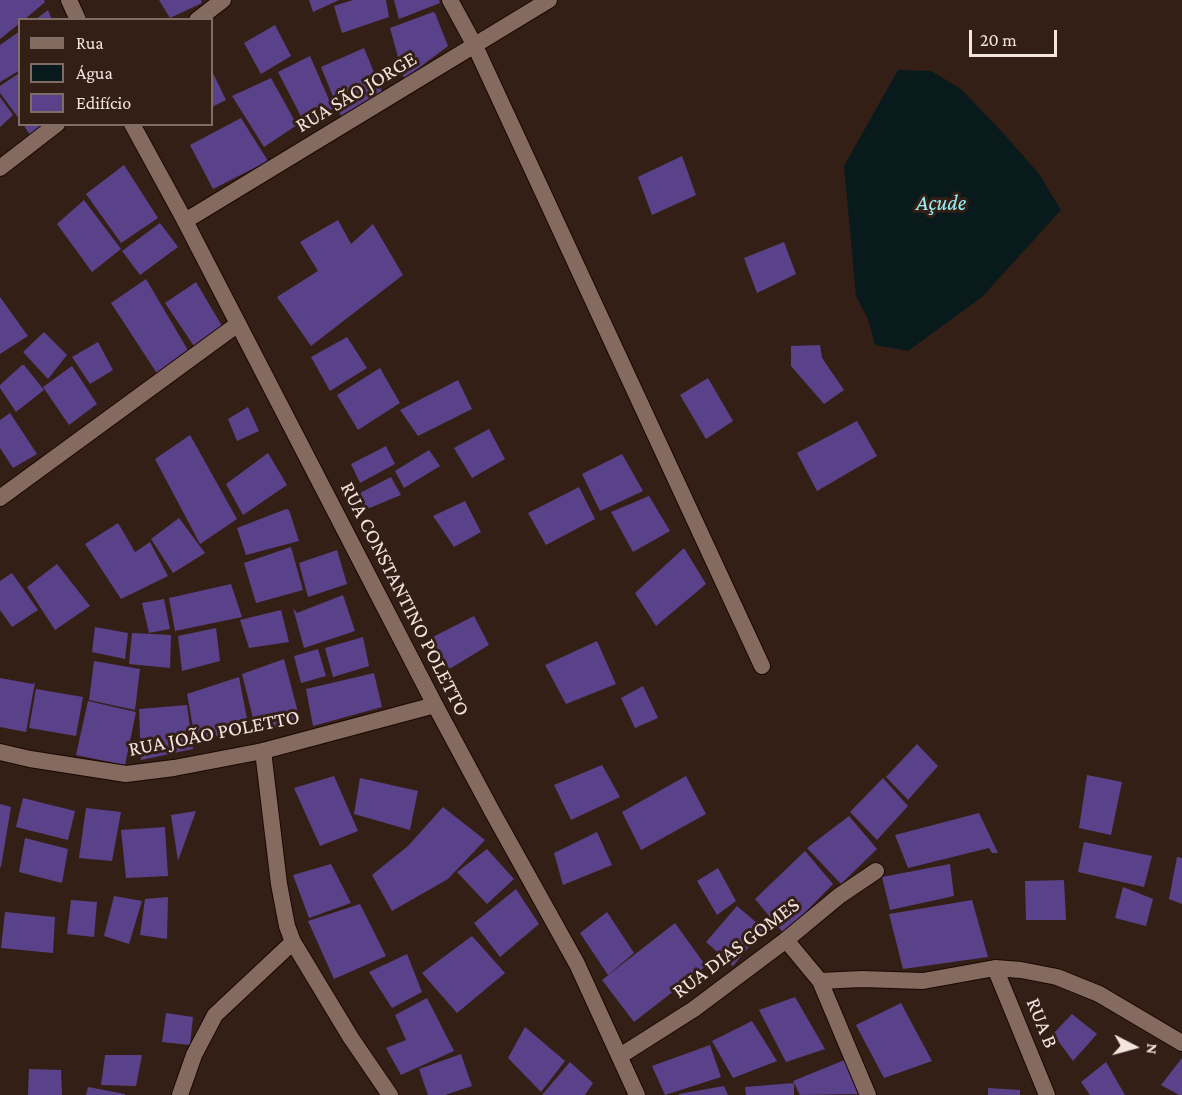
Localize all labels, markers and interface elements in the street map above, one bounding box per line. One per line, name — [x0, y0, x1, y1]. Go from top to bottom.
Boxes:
legend — [18, 18, 213, 126]
scale bar — [972, 18, 1060, 56]
text: 20 m — [980, 30, 1017, 50]
text: Rua — [76, 33, 104, 53]
street label: RUA SÃO JORGE — [291, 46, 421, 138]
text: Água — [76, 63, 113, 83]
text: Edifício — [76, 93, 131, 113]
water label: Açude — [916, 190, 966, 216]
street label: RUA CONSTANTINO POLETTO — [335, 478, 475, 720]
street label: RUA JOÃO POLETTO — [126, 704, 302, 762]
street label: RUA DIAS GOMES — [668, 892, 804, 1004]
street label: RUA B — [1021, 994, 1063, 1052]
north arrow — [1104, 1017, 1164, 1077]
text: N — [1143, 1043, 1161, 1055]

